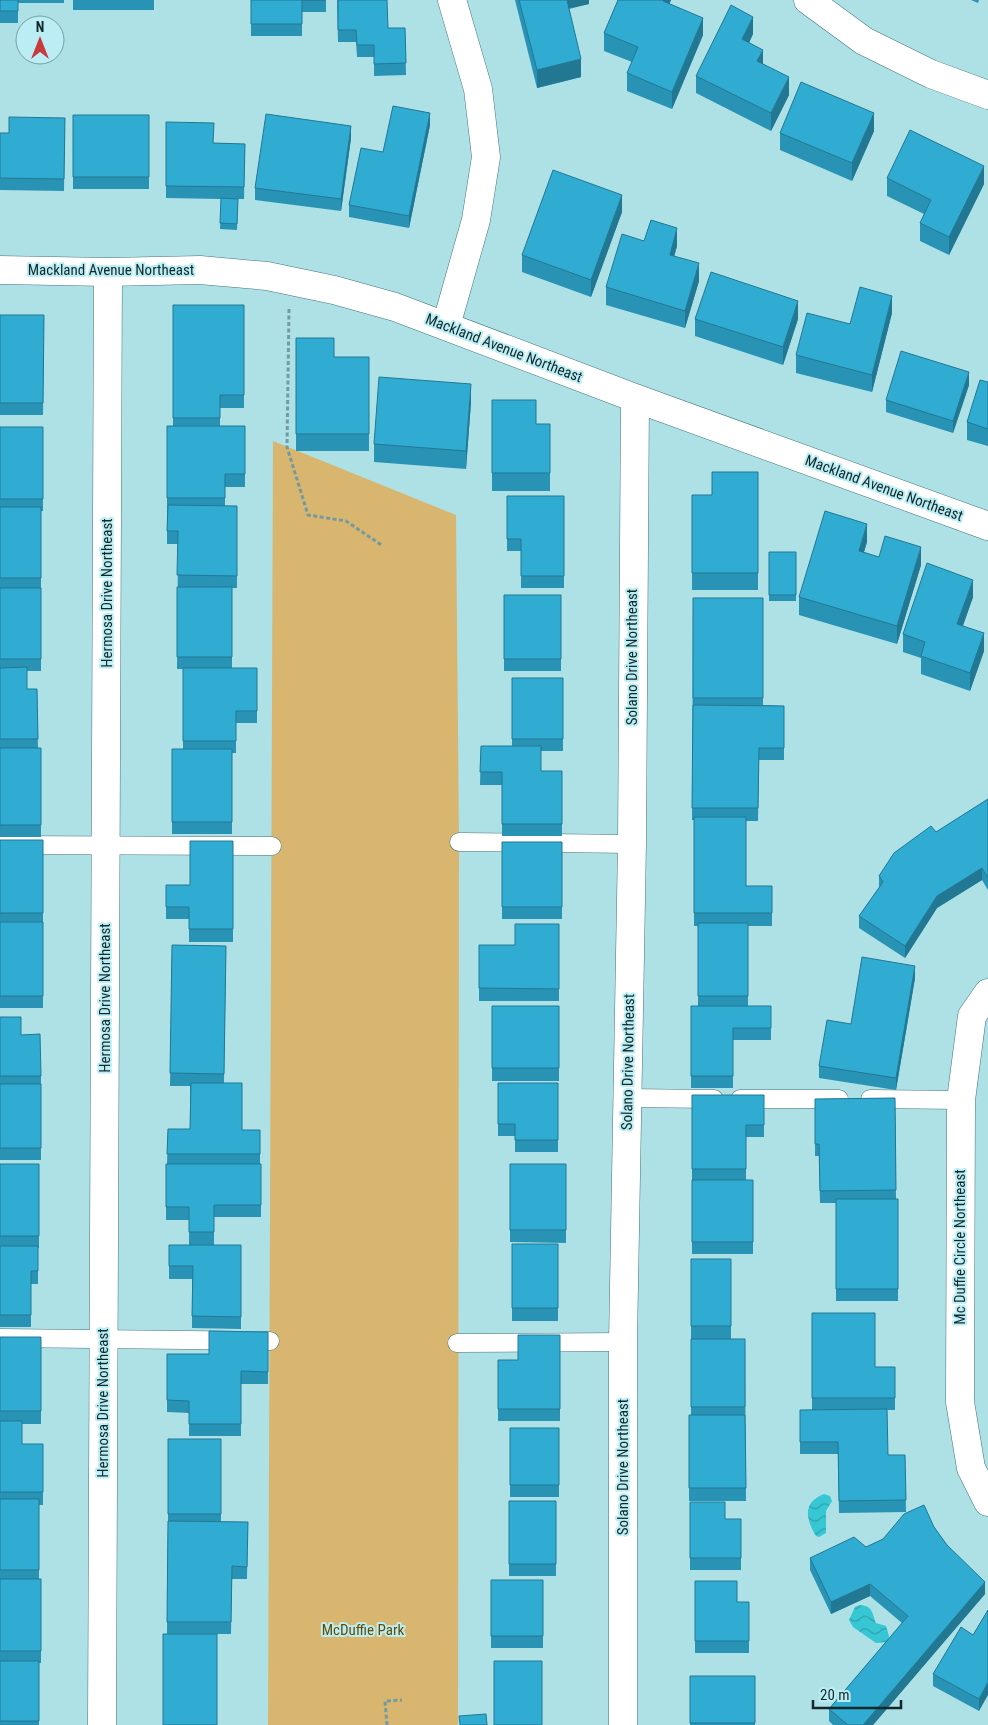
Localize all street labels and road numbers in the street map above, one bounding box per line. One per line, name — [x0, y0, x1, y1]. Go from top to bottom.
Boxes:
street label: Mackland Avenue Northeast — [28, 261, 194, 279]
street label: Mackland Avenue Northeast — [423, 310, 585, 386]
street label: Mackland Avenue Northeast — [803, 451, 965, 525]
street label: Hermosa Drive Northeast — [98, 518, 116, 668]
street label: Solano Drive Northeast — [623, 589, 641, 725]
street label: Hermosa Drive Northeast — [96, 923, 114, 1073]
street label: Solano Drive Northeast — [618, 994, 638, 1130]
street label: Mc Duffie Circle Northeast — [951, 1169, 969, 1325]
street label: Hermosa Drive Northeast — [94, 1328, 112, 1478]
street label: Solano Drive Northeast — [614, 1399, 632, 1535]

